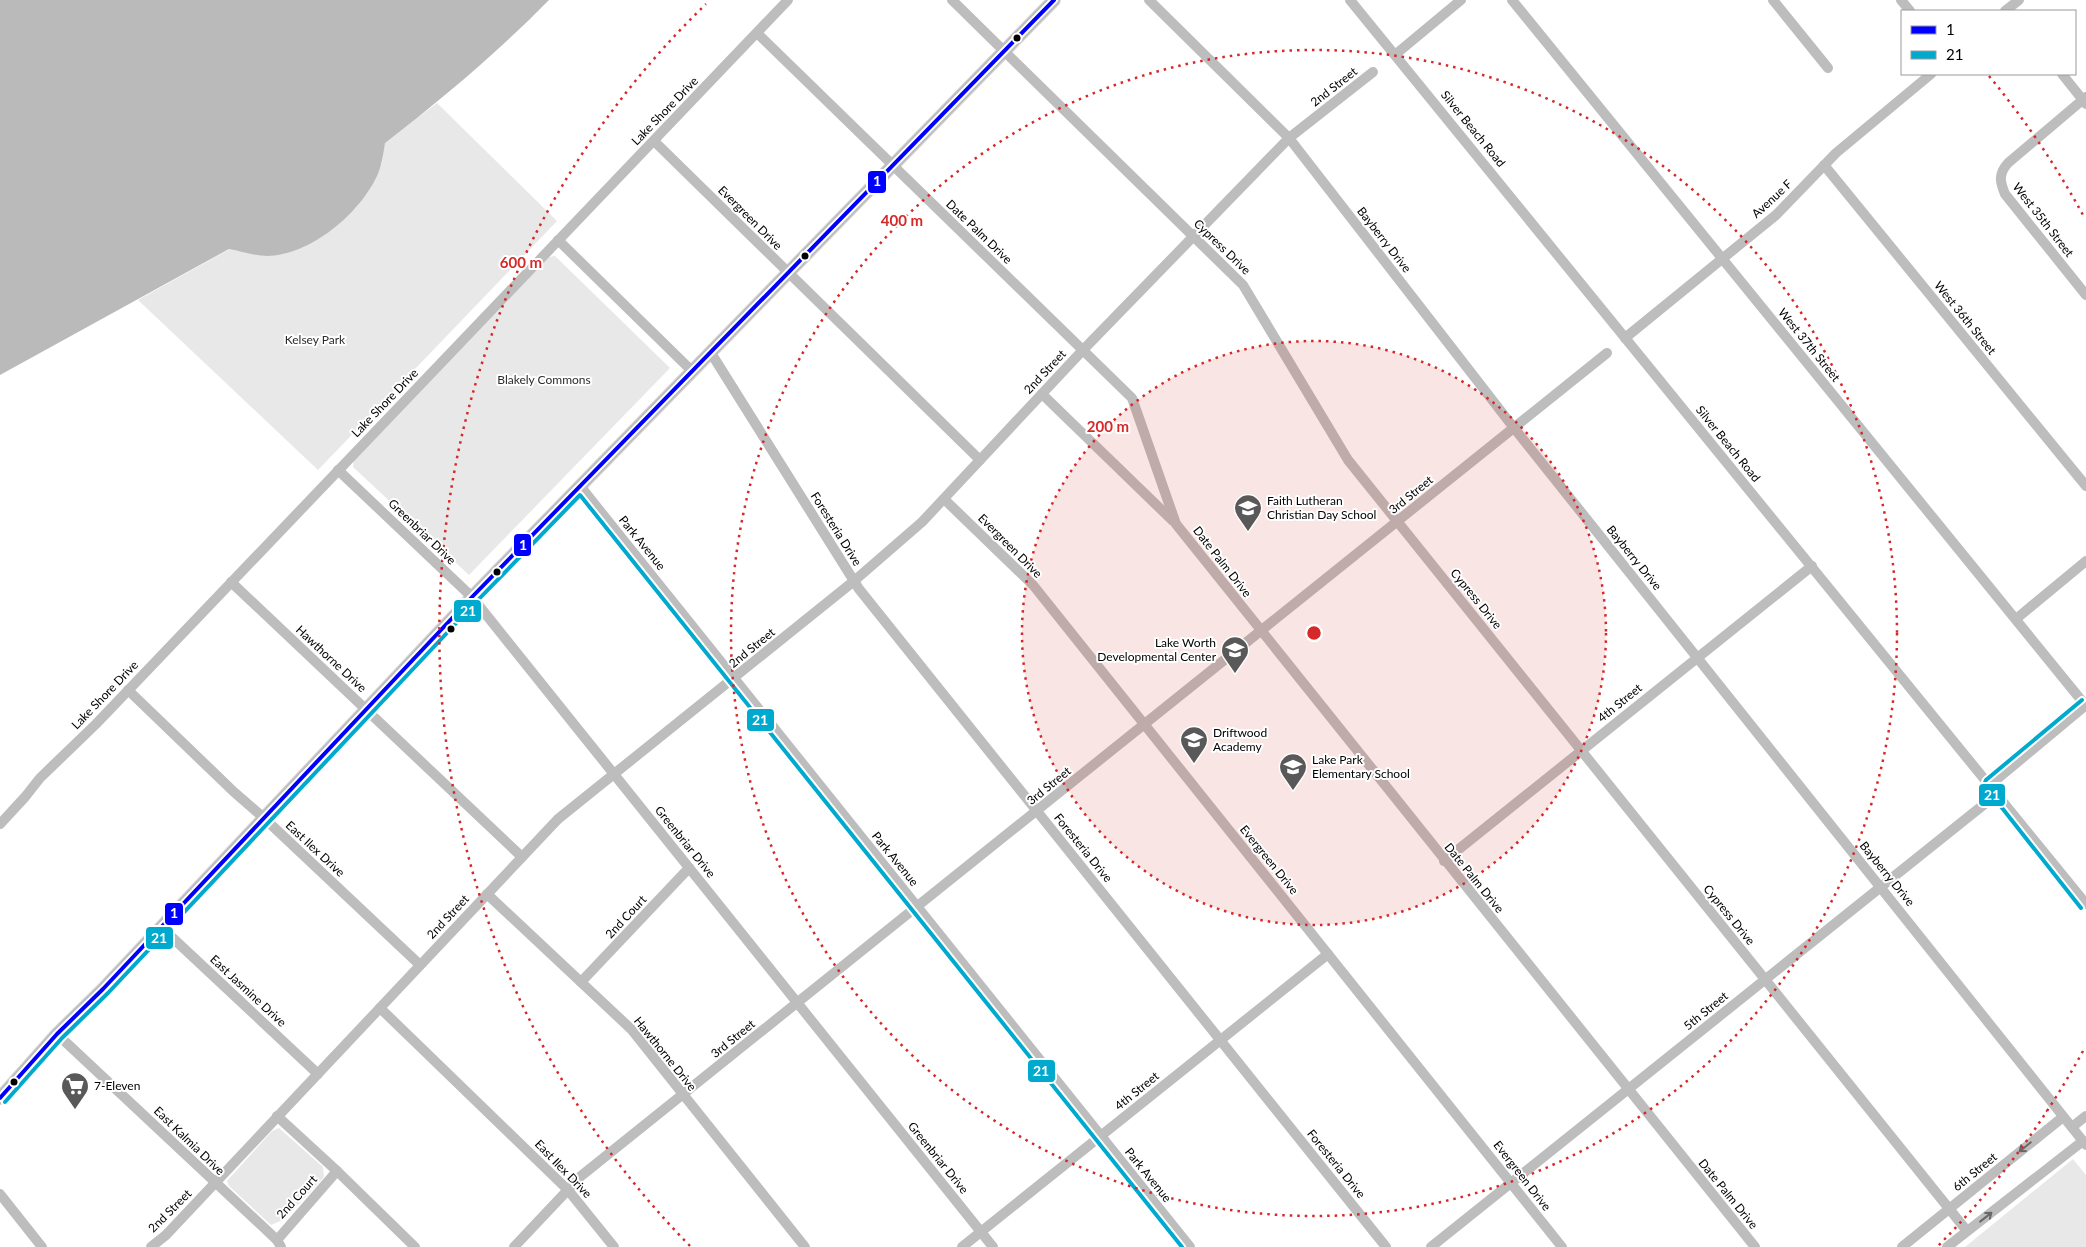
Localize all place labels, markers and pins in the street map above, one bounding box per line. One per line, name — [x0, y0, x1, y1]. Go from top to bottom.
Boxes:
unlabelled marker — [1012, 33, 1022, 43]
unlabelled marker — [800, 251, 810, 261]
school or university icon: Faith Lutheran Christian Day School — [1233, 493, 1263, 532]
place label: Faith Lutheran Christian Day School — [1267, 493, 1376, 522]
unlabelled marker — [492, 567, 502, 577]
unlabelled marker — [446, 624, 456, 634]
centre of rings — [1305, 624, 1323, 642]
place label: Lake Worth Developmental Center — [1097, 635, 1217, 664]
school or university icon: Lake Worth Developmental Center — [1220, 635, 1250, 674]
school or university icon: Driftwood Academy — [1179, 725, 1209, 764]
place label: Driftwood Academy — [1213, 725, 1267, 754]
school or university icon: Lake Park Elementary School — [1278, 752, 1308, 791]
place label: Lake Park Elementary School — [1312, 752, 1410, 781]
supermarket icon: 7-Eleven — [60, 1071, 90, 1110]
unlabelled marker — [9, 1077, 19, 1087]
place label: 7-Eleven — [94, 1078, 140, 1093]

